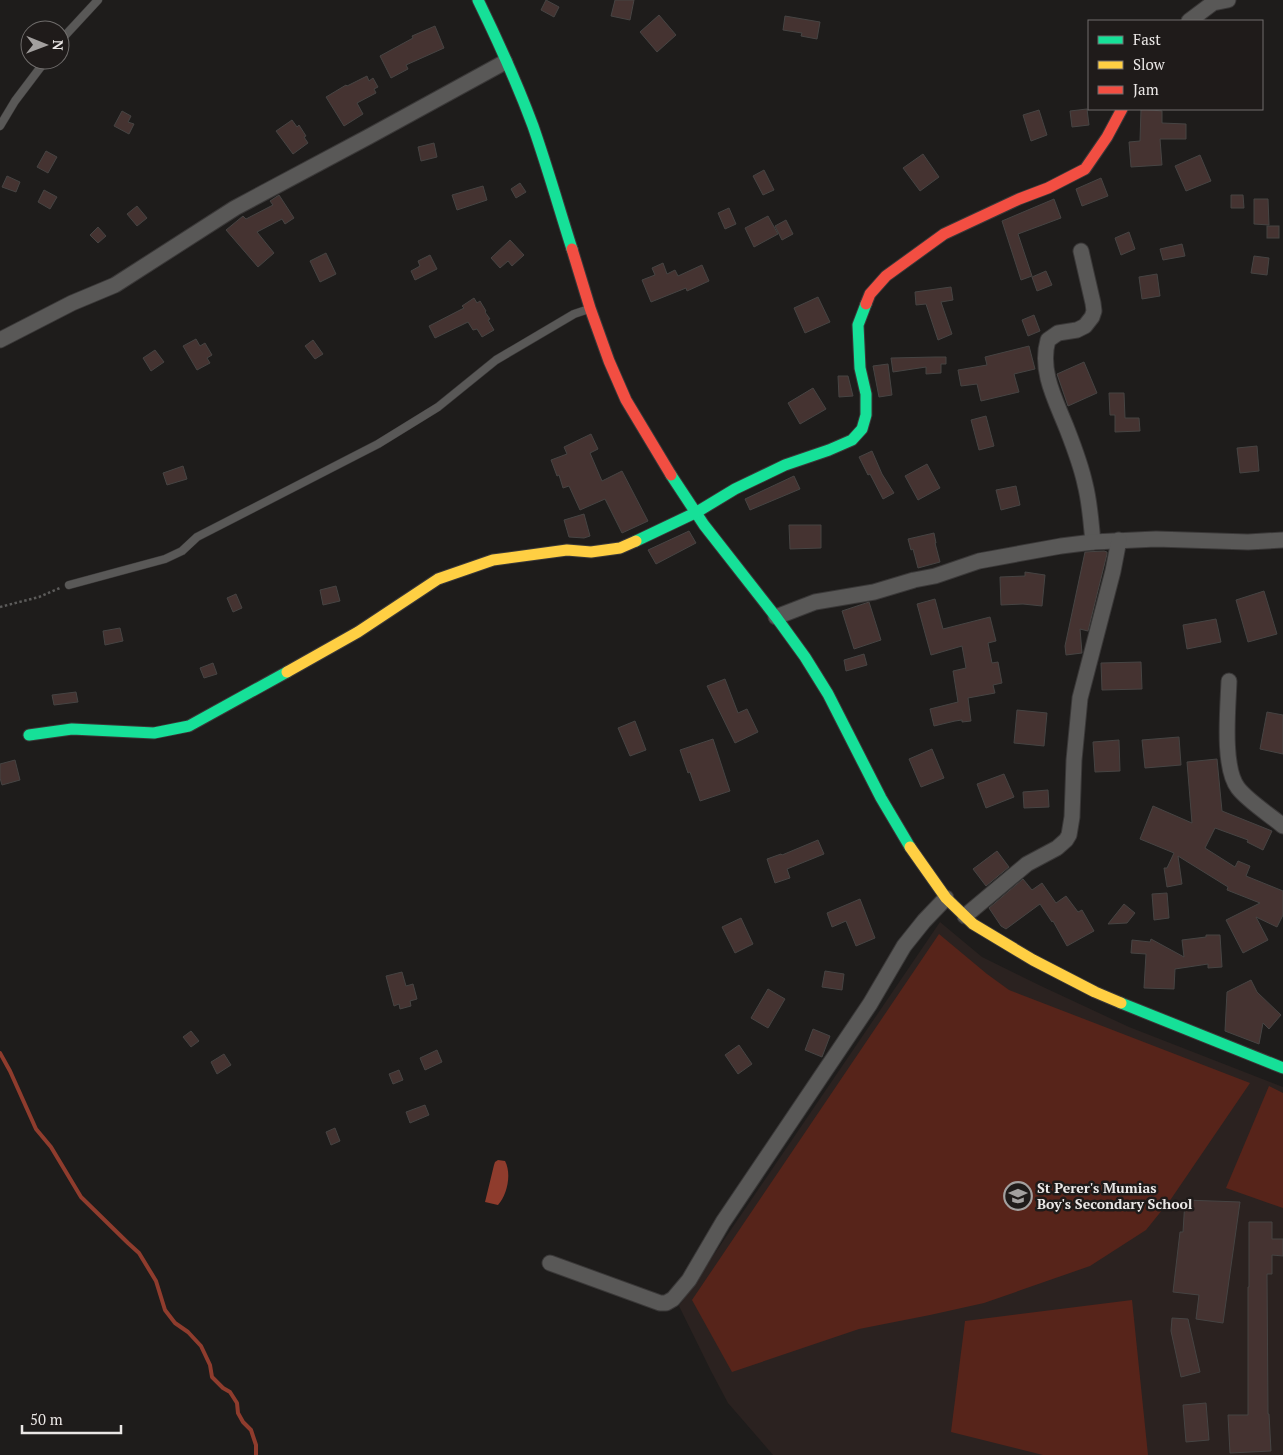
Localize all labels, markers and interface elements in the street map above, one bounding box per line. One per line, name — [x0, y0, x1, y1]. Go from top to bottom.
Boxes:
north arrow — [20, 20, 70, 70]
legend — [1088, 20, 1263, 110]
text: Fast — [1133, 29, 1161, 49]
text: N — [49, 40, 68, 51]
text: Slow — [1133, 54, 1166, 74]
text: Jam — [1133, 79, 1159, 99]
place label: St Perer's Mumias Boy's Secondary School — [1037, 1178, 1193, 1213]
school or university icon: St Perer's Mumias Boy's Secondary School — [1003, 1181, 1033, 1211]
scale bar — [22, 1402, 121, 1434]
text: 50 m — [30, 1409, 63, 1429]

